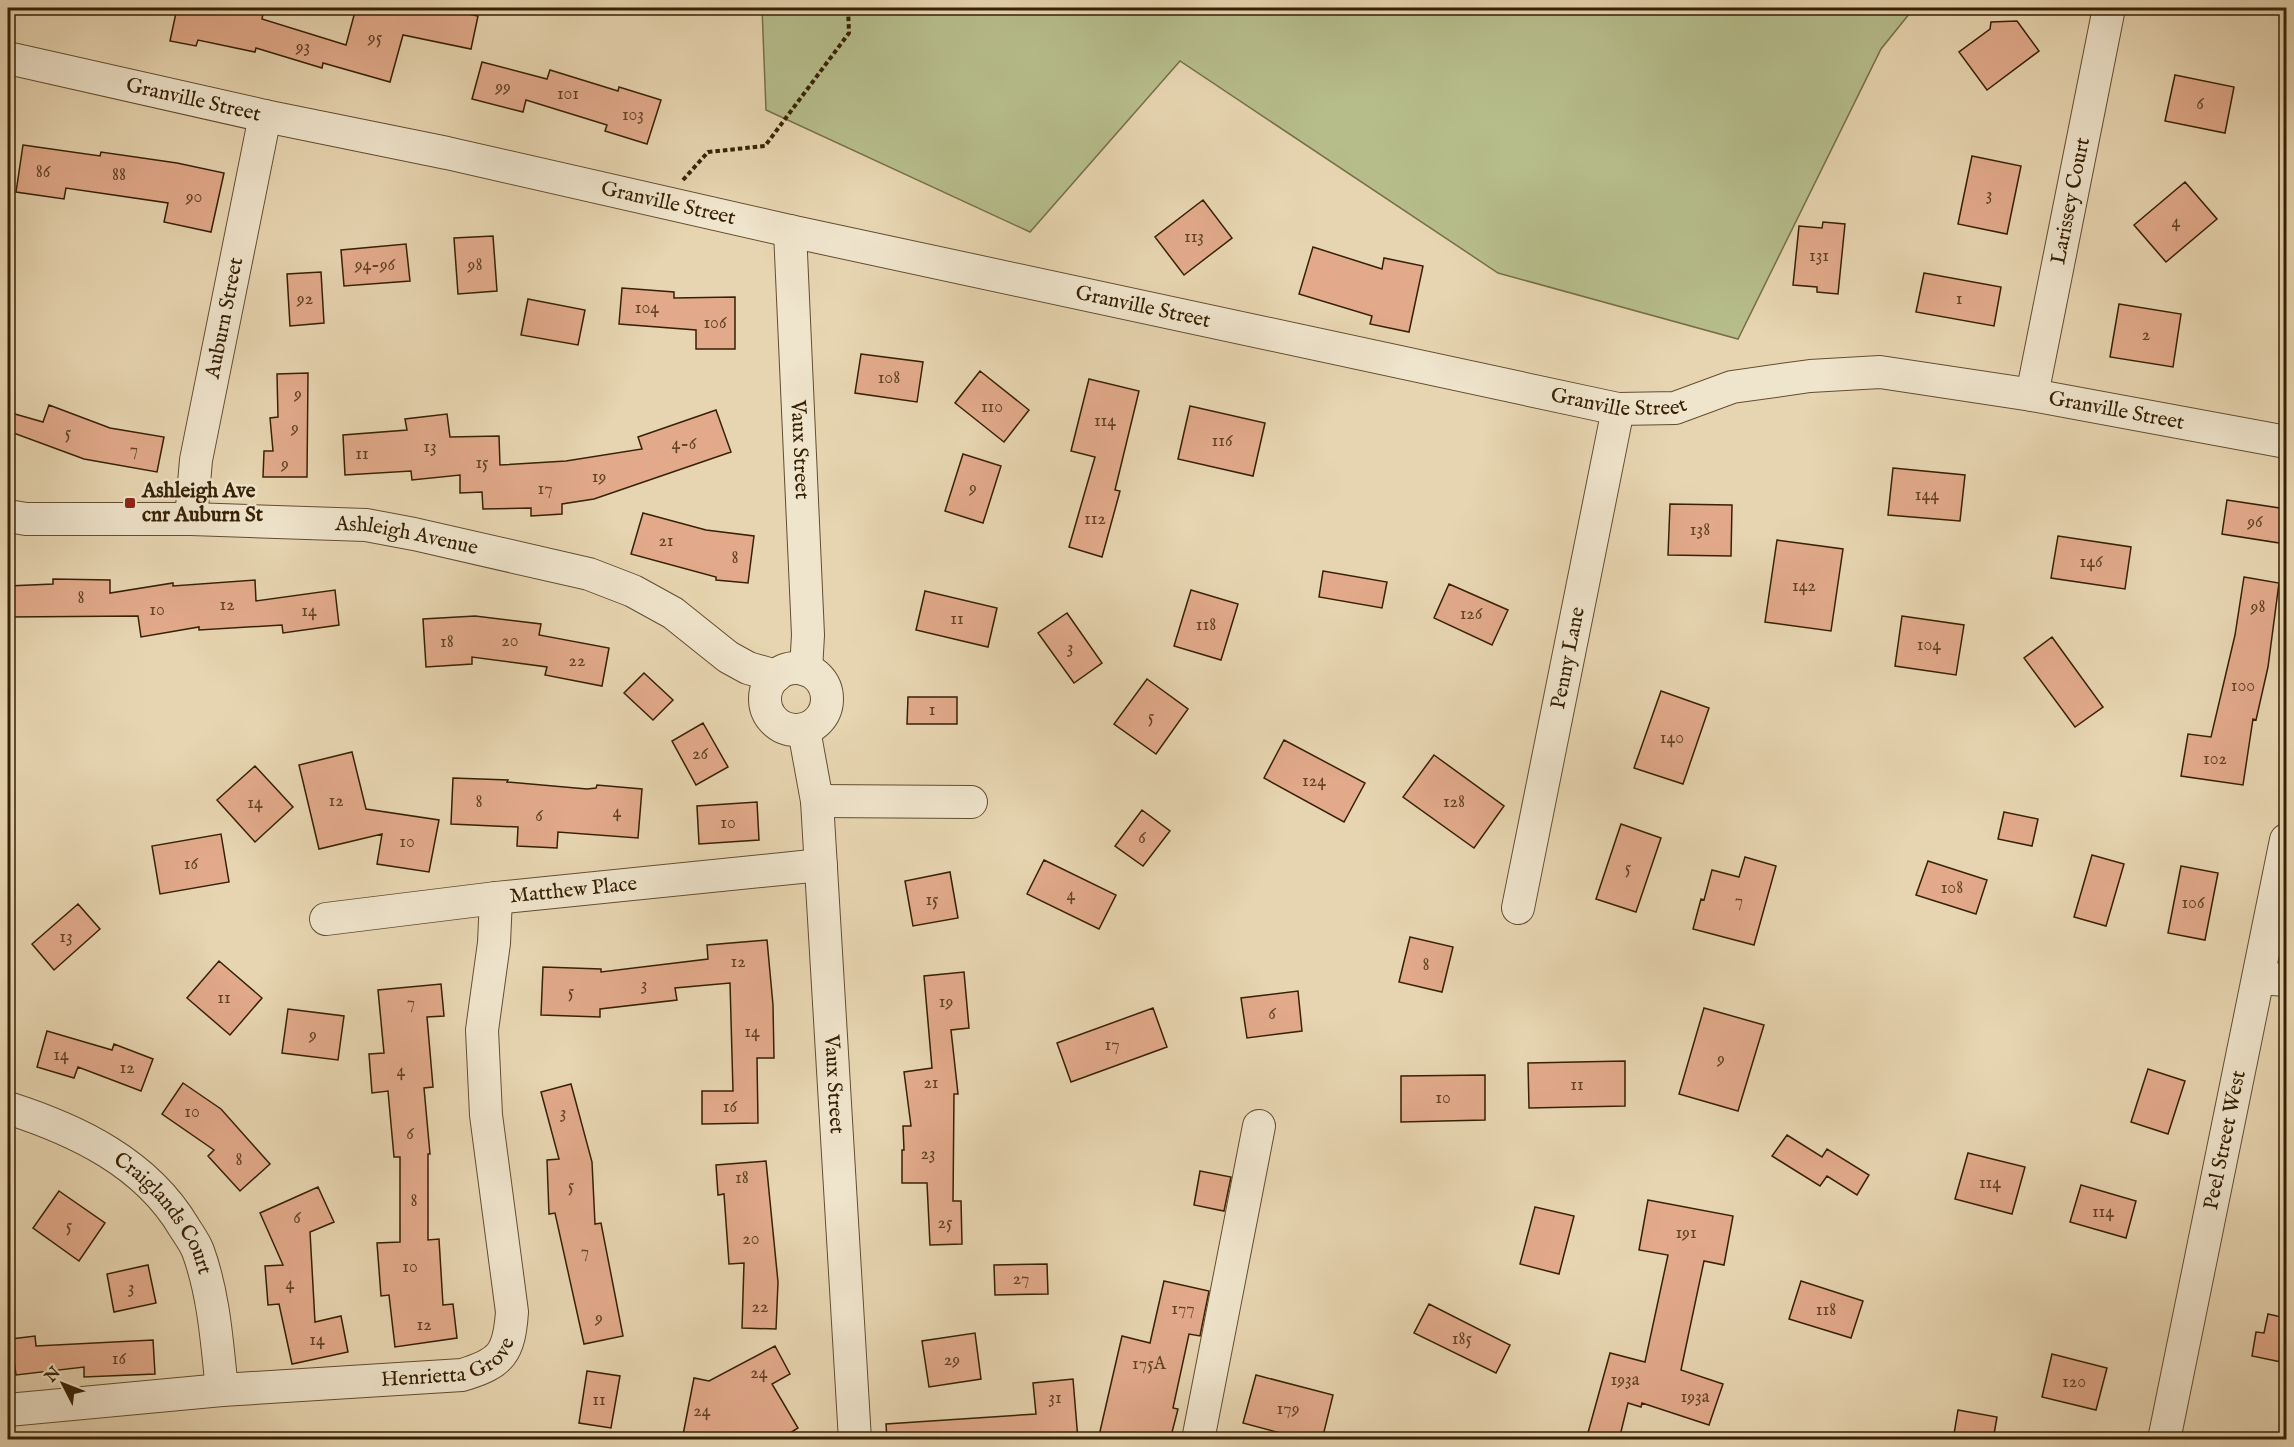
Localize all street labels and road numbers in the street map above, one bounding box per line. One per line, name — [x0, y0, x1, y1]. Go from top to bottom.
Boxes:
street label: Granville Street — [123, 72, 263, 128]
street label: Larissey Court — [2045, 135, 2096, 267]
street label: Granville Street — [598, 175, 738, 232]
street label: Auburn Street — [199, 255, 250, 382]
street label: Granville Street — [1073, 279, 1213, 335]
street label: Granville Street — [1548, 381, 1691, 423]
street label: Granville Street — [2046, 385, 2186, 436]
street label: Vaux Street — [784, 399, 815, 500]
street label: Ashleigh Avenue — [334, 510, 481, 562]
street label: Penny Lane — [1545, 604, 1592, 711]
street label: Matthew Place — [508, 870, 639, 910]
street label: Vaux Street — [817, 1033, 850, 1135]
street label: Peel Street West — [2198, 1068, 2252, 1212]
street label: Craiglands Court — [108, 1146, 218, 1277]
street label: Henrietta Grove — [380, 1334, 521, 1394]

